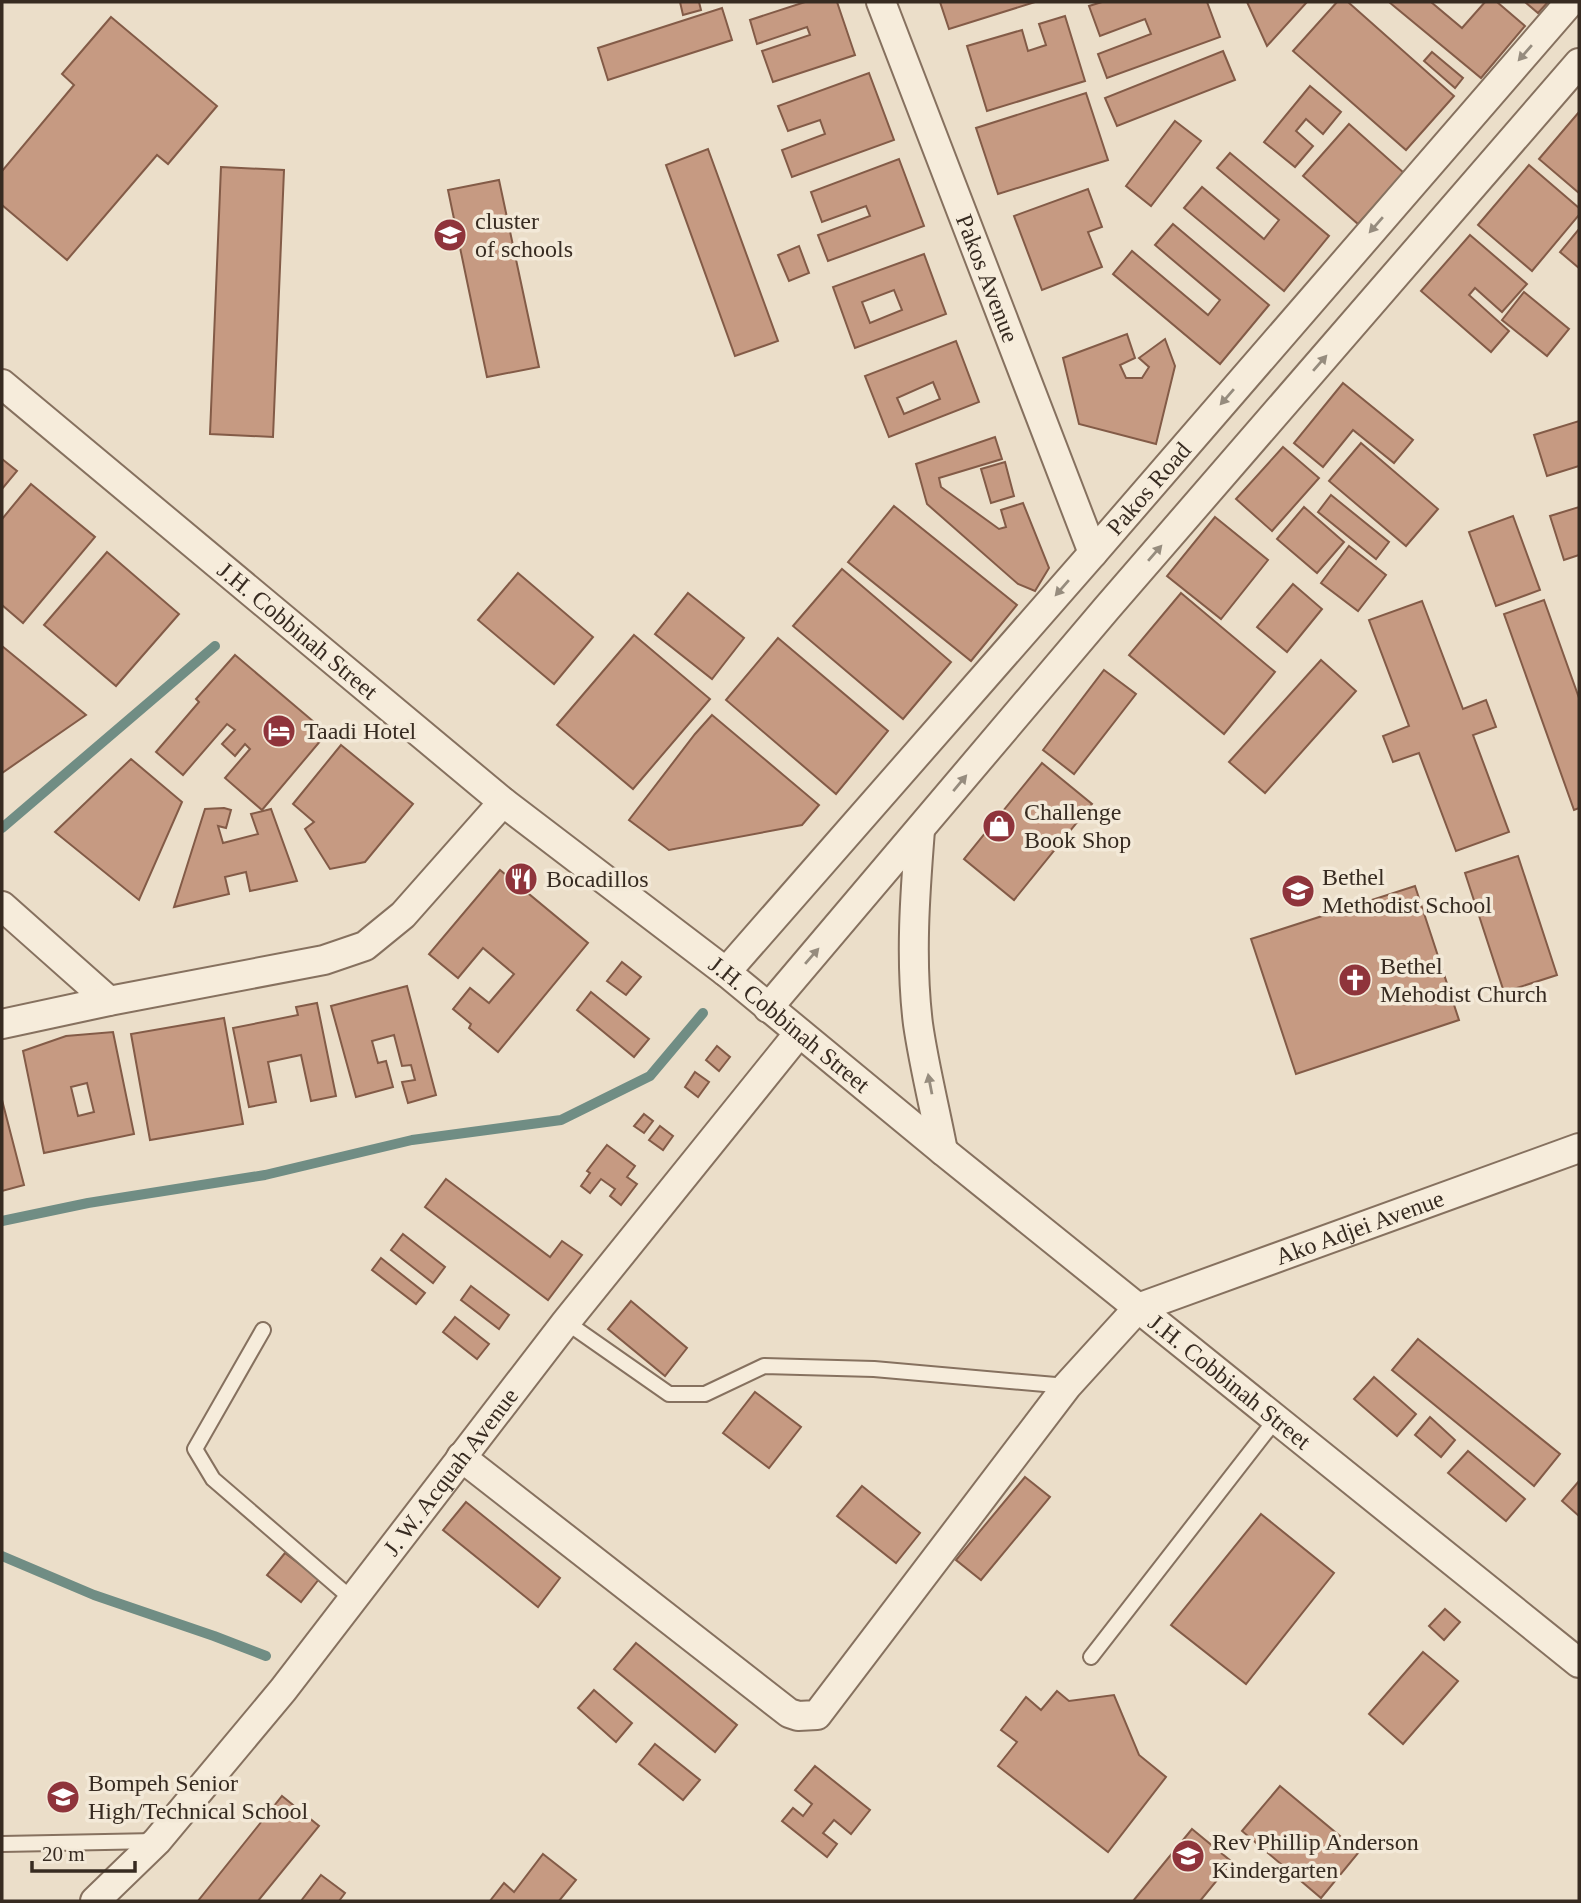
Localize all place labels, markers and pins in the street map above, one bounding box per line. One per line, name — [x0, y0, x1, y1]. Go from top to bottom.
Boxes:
place label: cluster of schools — [475, 208, 573, 262]
school or university icon: cluster of schools — [431, 216, 469, 254]
hotel icon: Taadi Hotel — [260, 712, 298, 750]
place label: Taadi Hotel — [304, 718, 417, 744]
place label: Challenge Book Shop — [1024, 799, 1131, 853]
shop icon: Challenge Book Shop — [980, 807, 1018, 845]
restaurant icon: Bocadillos — [502, 860, 540, 898]
place label: Bethel Methodist School — [1322, 864, 1492, 918]
place label: Bocadillos — [546, 866, 649, 892]
school or university icon: Bethel Methodist School — [1279, 872, 1317, 910]
place label: Bethel Mehodist Church — [1380, 953, 1547, 1007]
church icon: Bethel Mehodist Church — [1336, 961, 1374, 999]
place label: Bompeh Senior High/Technical School — [88, 1770, 309, 1824]
school or university icon: Bompeh Senior High/Technical School — [44, 1778, 82, 1816]
place label: Rev Phillip Anderson Kindergarten — [1212, 1829, 1419, 1883]
school or university icon: Rev Phillip Anderson Kindergarten — [1169, 1837, 1207, 1875]

